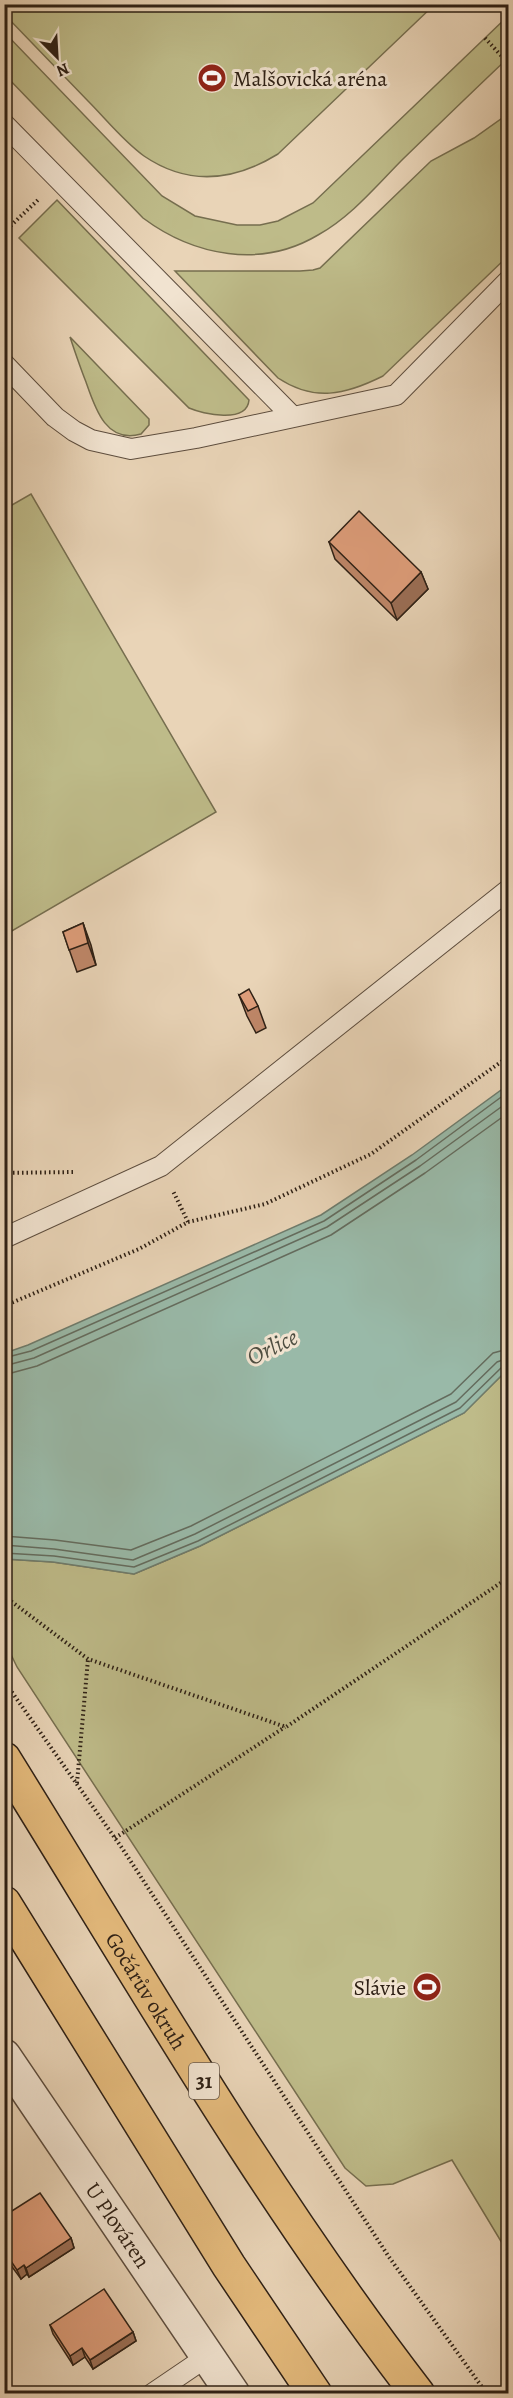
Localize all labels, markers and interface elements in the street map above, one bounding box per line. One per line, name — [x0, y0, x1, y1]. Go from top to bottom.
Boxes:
north arrow — [27, 27, 87, 87]
text: N — [53, 57, 72, 82]
sports icon: Malšovická aréna — [196, 62, 228, 94]
place label: Malšovická aréna — [233, 64, 388, 94]
water label: Orlice — [241, 1321, 303, 1373]
street label: Gočárův okruh — [98, 1927, 193, 2056]
sports icon: Slávie — [411, 1971, 443, 2003]
place label: Slávie — [354, 1973, 406, 2003]
road number: 31 — [189, 2063, 219, 2099]
street label: U Plováren — [78, 2177, 157, 2274]

